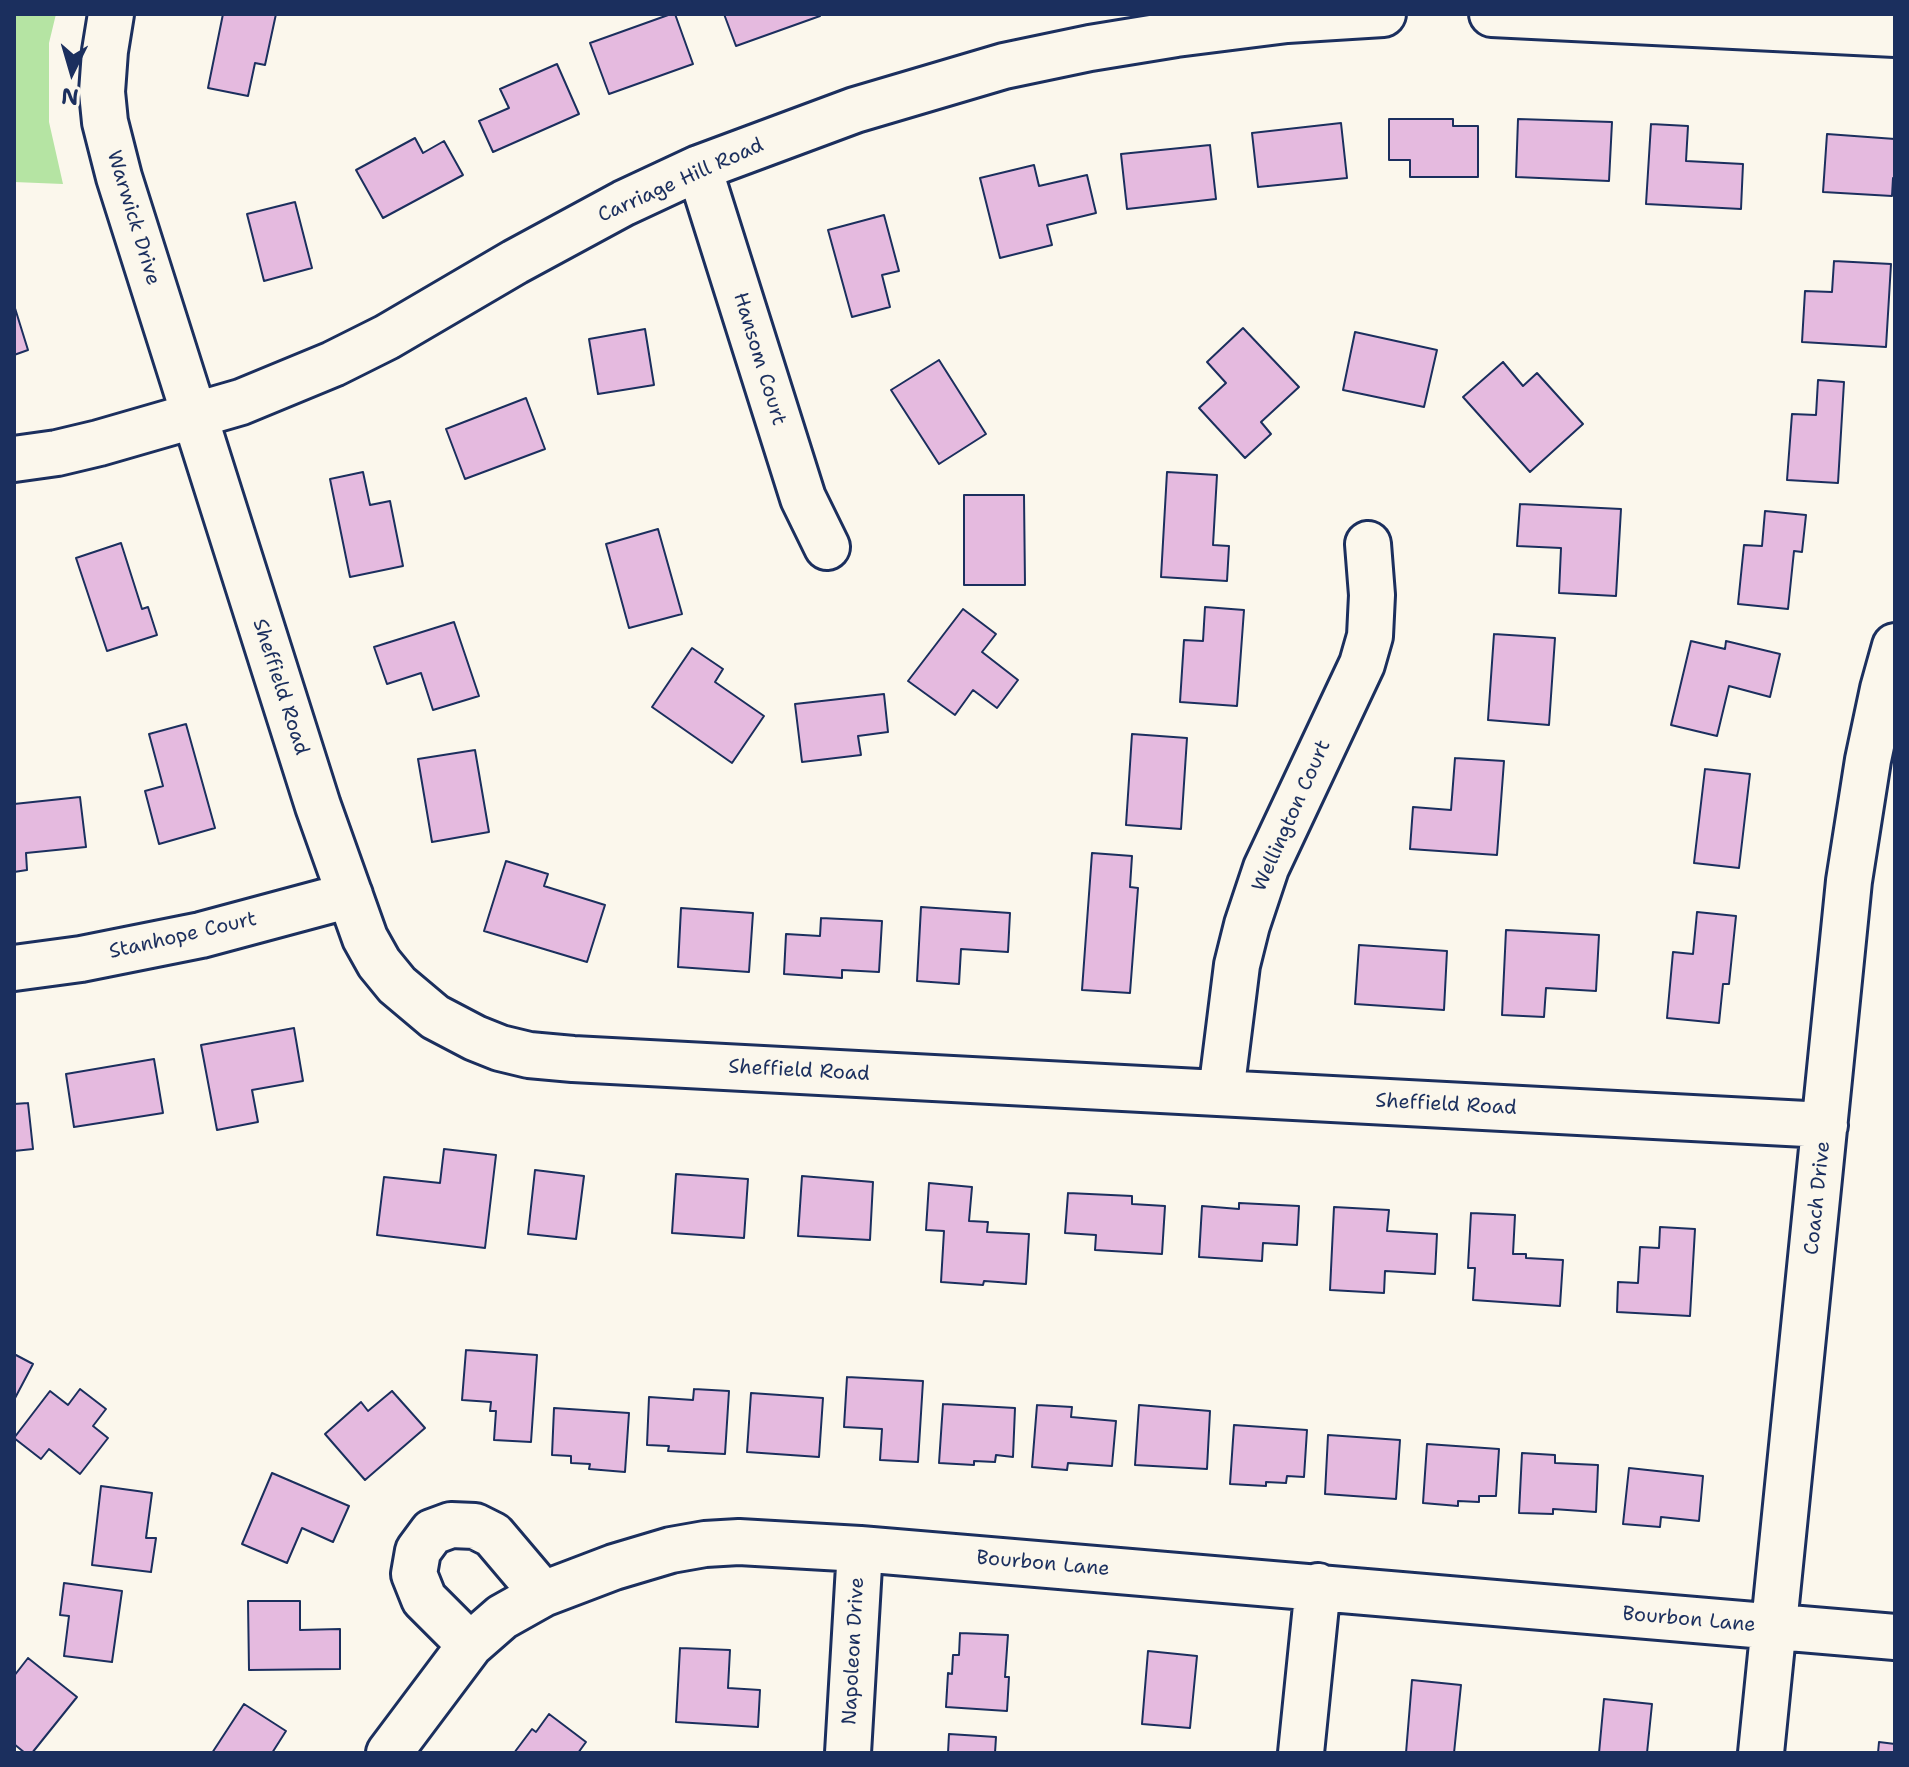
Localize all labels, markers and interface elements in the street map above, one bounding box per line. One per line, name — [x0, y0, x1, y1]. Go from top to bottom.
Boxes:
north arrow — [32, 32, 112, 112]
text: N — [60, 81, 80, 112]
street label: Carriage Hill Road — [595, 134, 767, 228]
street label: Warwick Drive — [101, 148, 165, 288]
street label: Hansom Court — [727, 290, 791, 428]
street label: Sheffield Road — [247, 616, 313, 758]
street label: Wellington Court — [1248, 737, 1336, 895]
street label: Stanhope Court — [107, 907, 259, 965]
street label: Sheffield Road — [728, 1055, 870, 1087]
street label: Sheffield Road — [1375, 1089, 1517, 1121]
street label: Coach Drive — [1800, 1140, 1836, 1256]
street label: Bourbon Lane — [975, 1546, 1111, 1582]
street label: Napoleon Drive — [838, 1577, 870, 1725]
street label: Bourbon Lane — [1621, 1602, 1757, 1638]

